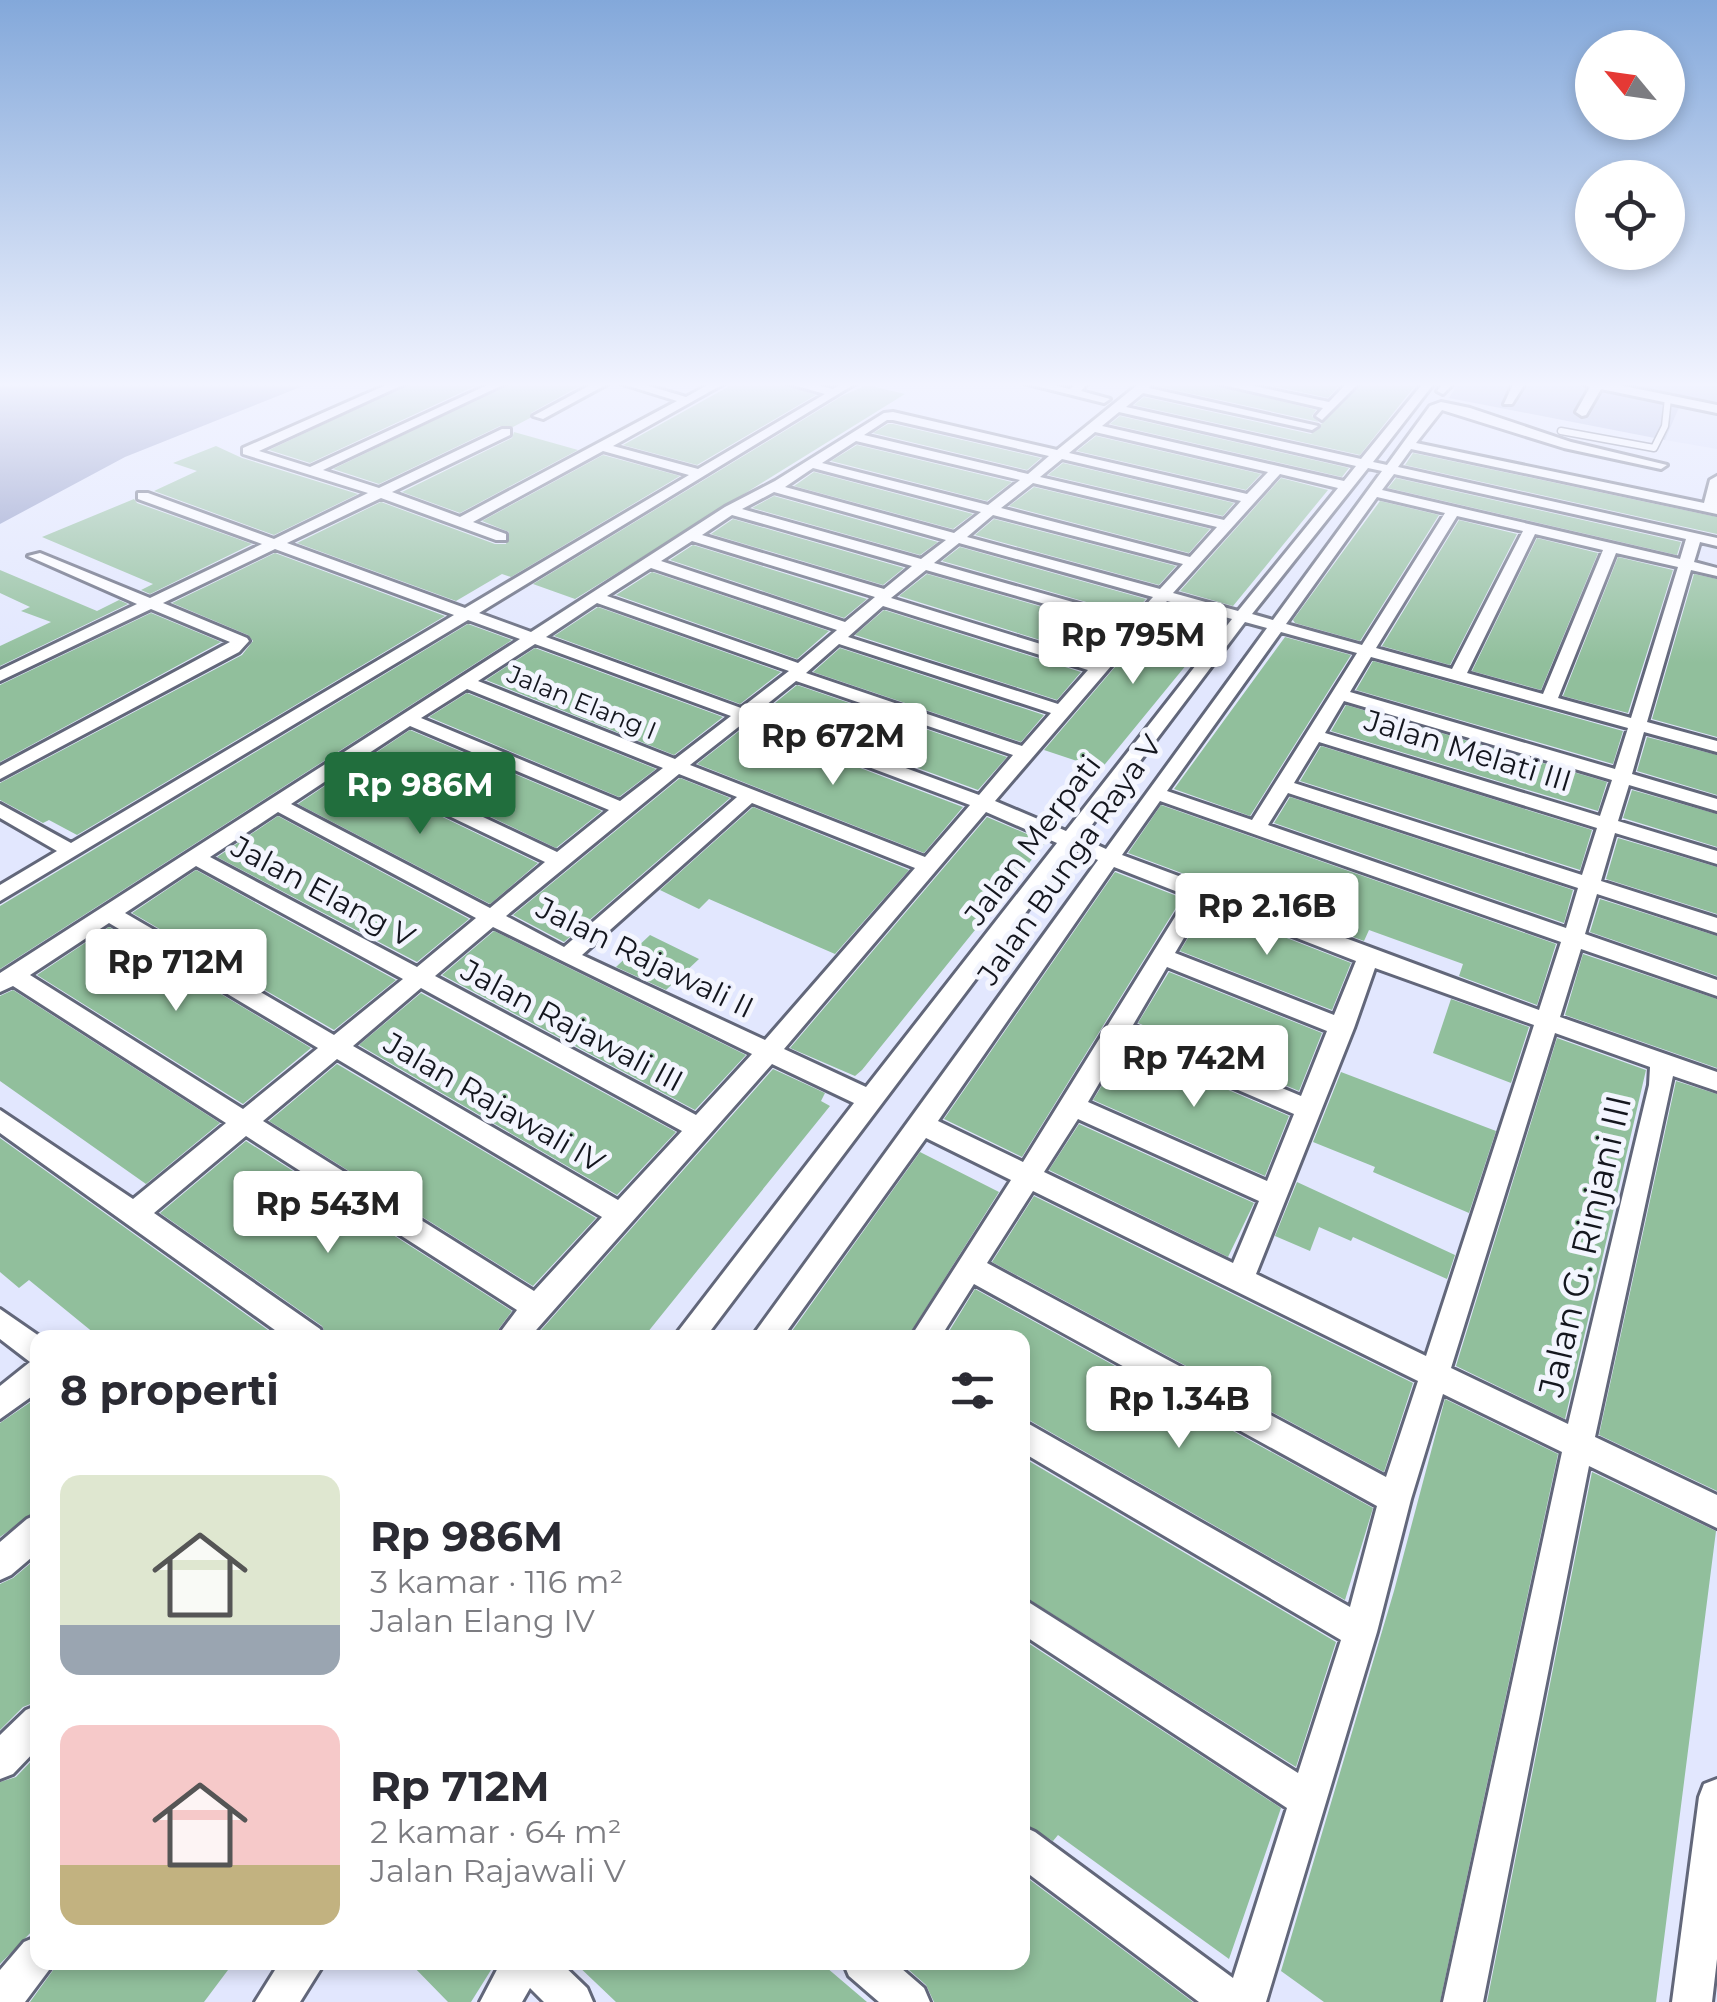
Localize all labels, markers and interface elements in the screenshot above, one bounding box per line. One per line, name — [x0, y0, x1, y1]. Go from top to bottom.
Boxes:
north arrow — [1575, 30, 1685, 140]
map controls — [1575, 30, 1685, 270]
button: locate — [1575, 160, 1685, 270]
pin: Rp 795M — [1041, 602, 1225, 687]
text: Rp 795M — [1061, 615, 1205, 654]
street label: Jalan Elang I — [502, 658, 661, 746]
street label: Jalan Melati III — [1359, 701, 1576, 800]
pin: Rp 672M — [741, 703, 925, 788]
text: Rp 672M — [761, 716, 905, 755]
street label: Jalan Bunga Raya V — [969, 728, 1170, 993]
street label: Jalan Merpati — [956, 747, 1109, 933]
pin: Rp 986M — [328, 752, 512, 837]
text: Rp 986M — [346, 765, 494, 804]
street label: Jalan Elang V — [224, 827, 421, 955]
pin: Rp 2.16B — [1164, 873, 1370, 958]
text: Rp 2.16B — [1197, 886, 1337, 925]
street label: Jalan Rajawali II — [530, 889, 760, 1026]
pin: Rp 712M — [84, 929, 268, 1014]
text: Rp 712M — [108, 942, 244, 981]
street label: Jalan Rajawali III — [454, 951, 690, 1100]
street label: Jalan Rajawali IV — [377, 1024, 611, 1181]
pin: Rp 742M — [1102, 1025, 1286, 1110]
text: Rp 742M — [1122, 1038, 1266, 1077]
street label: Jalan G. Rinjani III — [1529, 1091, 1640, 1402]
pin: Rp 543M — [236, 1171, 420, 1256]
text: Rp 543M — [255, 1184, 401, 1223]
icon: filters — [945, 1363, 1000, 1418]
text: 8 properti — [60, 1364, 279, 1416]
pin: Rp 1.34B — [1076, 1366, 1282, 1451]
text: Rp 1.34B — [1108, 1379, 1250, 1418]
text: Rp 986M — [370, 1510, 563, 1562]
icon: home — [140, 1515, 260, 1635]
text: 3 kamar · 116 m² — [370, 1562, 623, 1601]
text: Jalan Elang IV — [370, 1601, 595, 1640]
text: Rp 712M — [370, 1760, 550, 1812]
icon: home — [140, 1765, 260, 1885]
text: 2 kamar · 64 m² — [370, 1812, 622, 1851]
text: Jalan Rajawali V — [370, 1851, 626, 1890]

